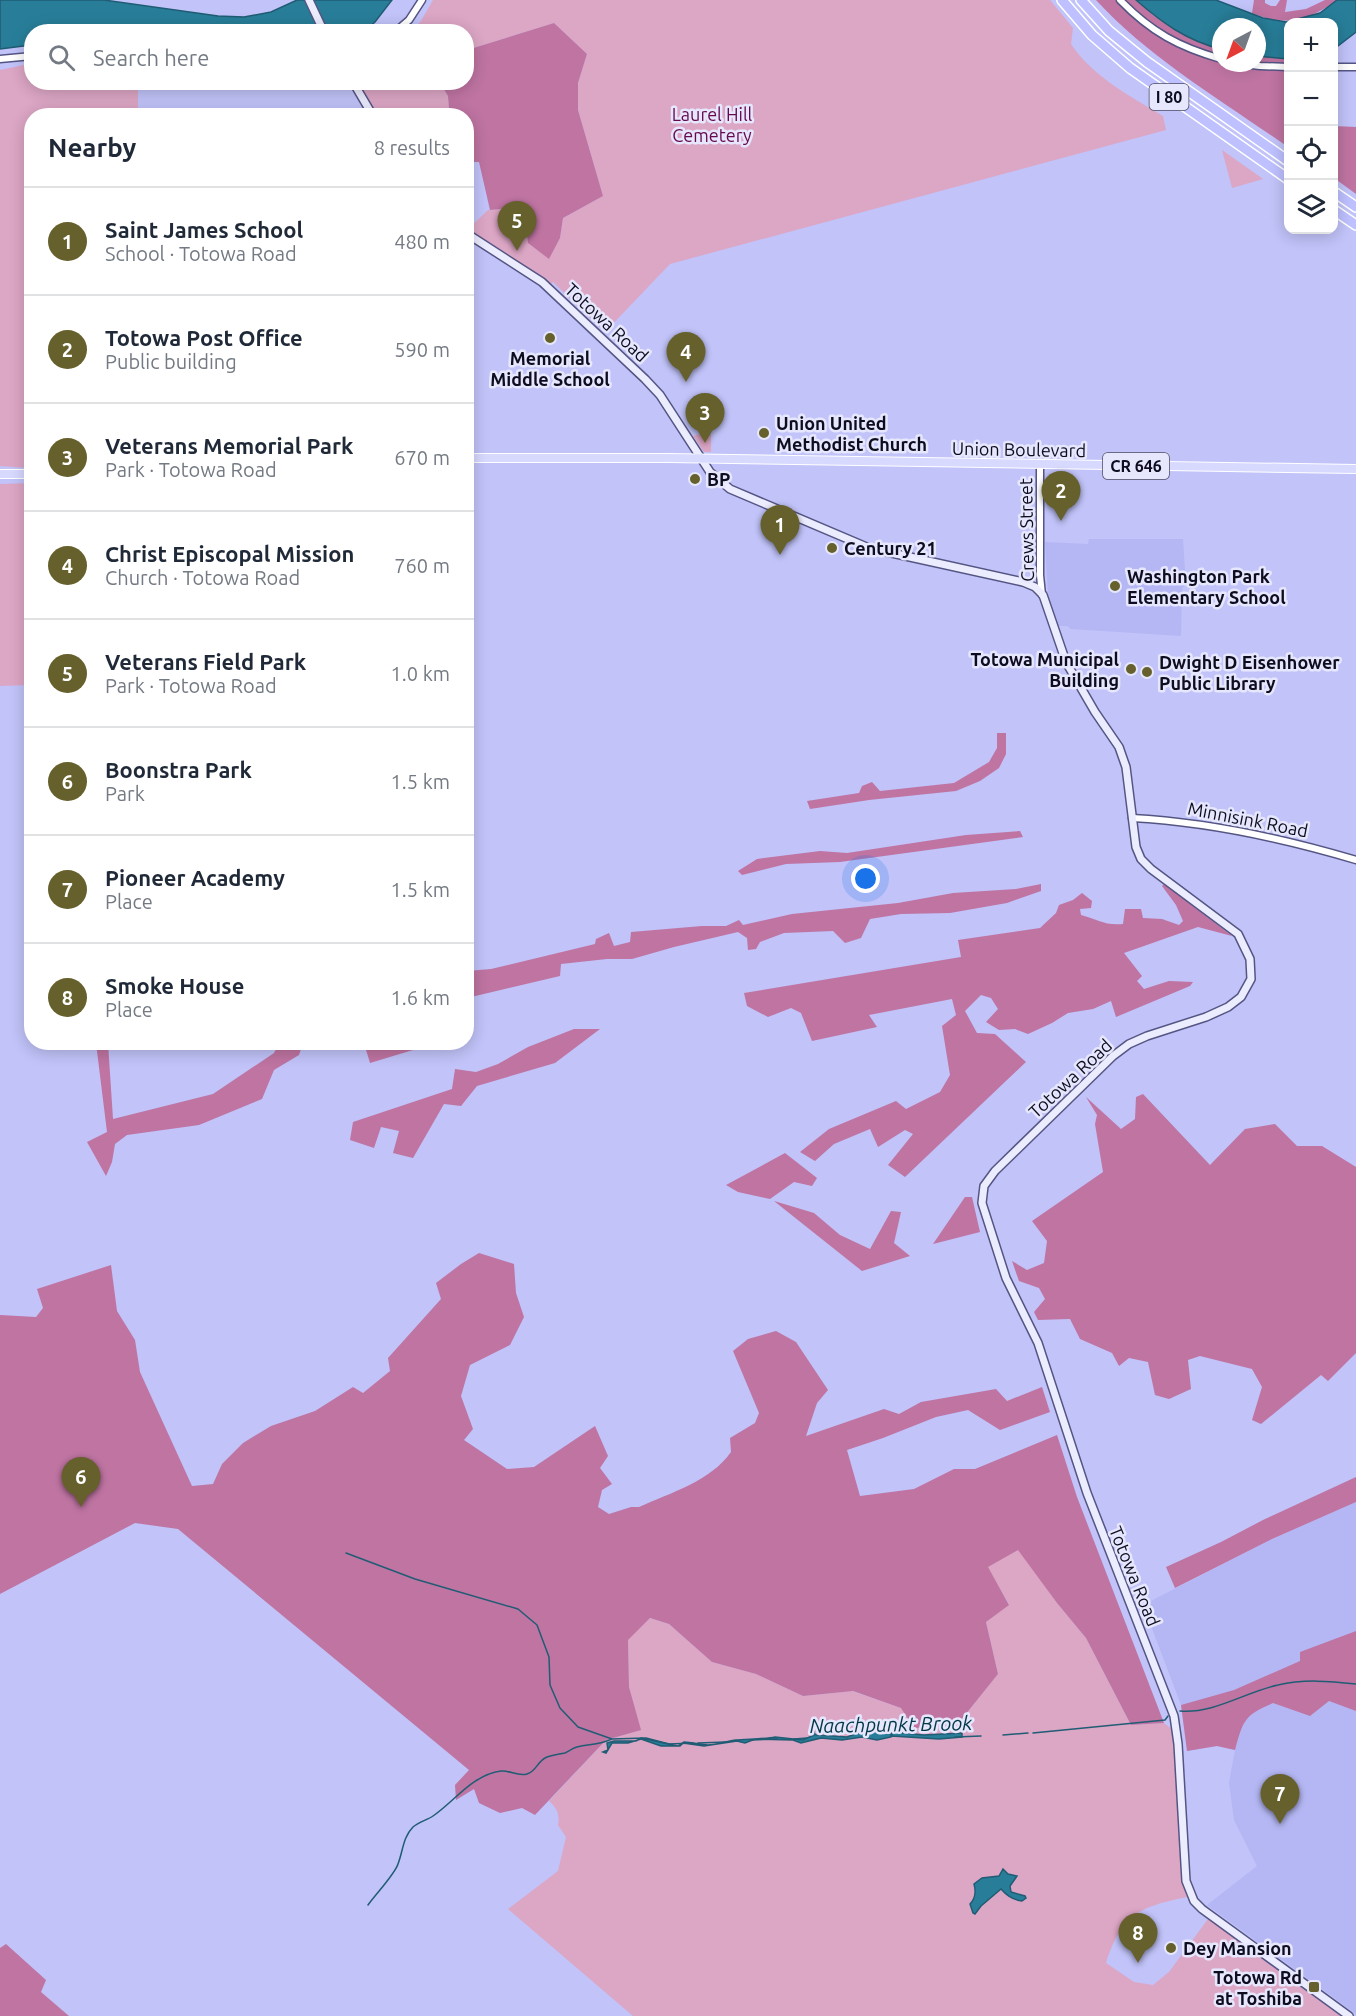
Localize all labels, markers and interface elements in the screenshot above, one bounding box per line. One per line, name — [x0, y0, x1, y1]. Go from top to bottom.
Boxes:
north arrow — [1212, 18, 1266, 72]
map controls — [1284, 18, 1338, 234]
button: + — [1284, 18, 1338, 72]
search box — [24, 24, 474, 90]
icon: search — [45, 41, 78, 74]
text: Search here — [93, 45, 209, 70]
button: − — [1284, 72, 1338, 126]
road number: I 80 — [1150, 84, 1188, 110]
park label: Laurel Hill Cemetery — [672, 104, 753, 145]
button: locate — [1284, 126, 1338, 180]
text: Nearby — [48, 133, 136, 162]
text: 8 results — [374, 136, 450, 159]
button: layers — [1284, 180, 1338, 234]
pin: 5 — [498, 202, 536, 251]
text: Saint James School — [105, 217, 303, 242]
text: 1 — [62, 230, 73, 253]
text: 480 m — [394, 230, 450, 253]
text: School · Totowa Road — [105, 242, 297, 265]
street label: Totowa Road — [561, 279, 653, 365]
text: Totowa Post Office — [105, 325, 303, 350]
marker: Memorial Middle School — [543, 331, 557, 345]
pin: 4 — [666, 332, 706, 382]
text: 2 — [62, 338, 73, 361]
text: 590 m — [394, 338, 450, 361]
place label: Memorial Middle School — [490, 348, 610, 389]
text: Public building — [105, 350, 237, 373]
pin: 3 — [686, 394, 724, 443]
place label: Union United Methodist Church — [776, 413, 927, 454]
marker: Union United Methodist Church — [757, 426, 771, 440]
text: Veterans Memorial Park — [105, 433, 353, 458]
street label: Union Boulevard — [952, 438, 1086, 460]
text: 3 — [62, 446, 73, 469]
text: 670 m — [394, 446, 450, 469]
road number: CR 646 — [1103, 453, 1169, 479]
text: Park · Totowa Road — [105, 458, 277, 481]
place label: BP — [707, 469, 730, 489]
marker: BP — [688, 472, 702, 486]
pin: 2 — [1042, 472, 1080, 521]
street label: Crews Street — [1015, 478, 1037, 582]
pin: 1 — [760, 506, 800, 555]
place label: Century 21 — [844, 538, 937, 558]
text: Christ Episcopal Mission — [105, 541, 354, 566]
marker: Century 21 — [825, 541, 839, 555]
text: 4 — [62, 554, 73, 577]
text: 760 m — [394, 554, 450, 577]
text: Church · Totowa Road — [105, 566, 300, 589]
place label: Washington Park Elementary School — [1127, 566, 1286, 607]
marker: Washington Park Elementary School — [1108, 579, 1122, 593]
text: Veterans Field Park — [105, 649, 306, 674]
place label: Totowa Municipal Building — [971, 649, 1120, 690]
place label: Dwight D Eisenhower Public Library — [1159, 652, 1340, 693]
text: 5 — [62, 662, 73, 685]
text: 1.0 km — [391, 662, 450, 685]
marker: Totowa Municipal Building — [1124, 662, 1138, 676]
marker: Dwight D Eisenhower Public Library — [1140, 665, 1154, 679]
text: Park · Totowa Road — [105, 674, 277, 697]
text: Boonstra Park — [105, 757, 252, 782]
text: 6 — [62, 770, 73, 793]
text: 1.5 km — [391, 770, 450, 793]
text: Park — [105, 782, 145, 805]
street label: Minnisink Road — [1186, 798, 1310, 840]
your location — [851, 864, 880, 893]
text: Pioneer Academy — [105, 865, 285, 890]
text: 7 — [62, 878, 73, 901]
text: 1.5 km — [391, 878, 450, 901]
text: Place — [105, 890, 153, 913]
text: Smoke House — [105, 973, 244, 998]
text: 8 — [62, 986, 73, 1009]
text: 1.6 km — [391, 986, 450, 1009]
text: Place — [105, 998, 153, 1021]
street label: Totowa Road — [1024, 1035, 1116, 1121]
pin: 6 — [62, 1458, 100, 1507]
street label: Totowa Road — [1106, 1523, 1164, 1629]
water label: Naachpunkt Brook — [809, 1711, 973, 1737]
pin: 7 — [1260, 1774, 1300, 1824]
pin: 8 — [1118, 1914, 1158, 1963]
place label: Dey Mansion — [1183, 1938, 1292, 1958]
marker: Dey Mansion — [1164, 1941, 1178, 1955]
place label: Totowa Rd at Toshiba — [1213, 1967, 1302, 2008]
marker: Totowa Rd at Toshiba — [1307, 1980, 1321, 1994]

